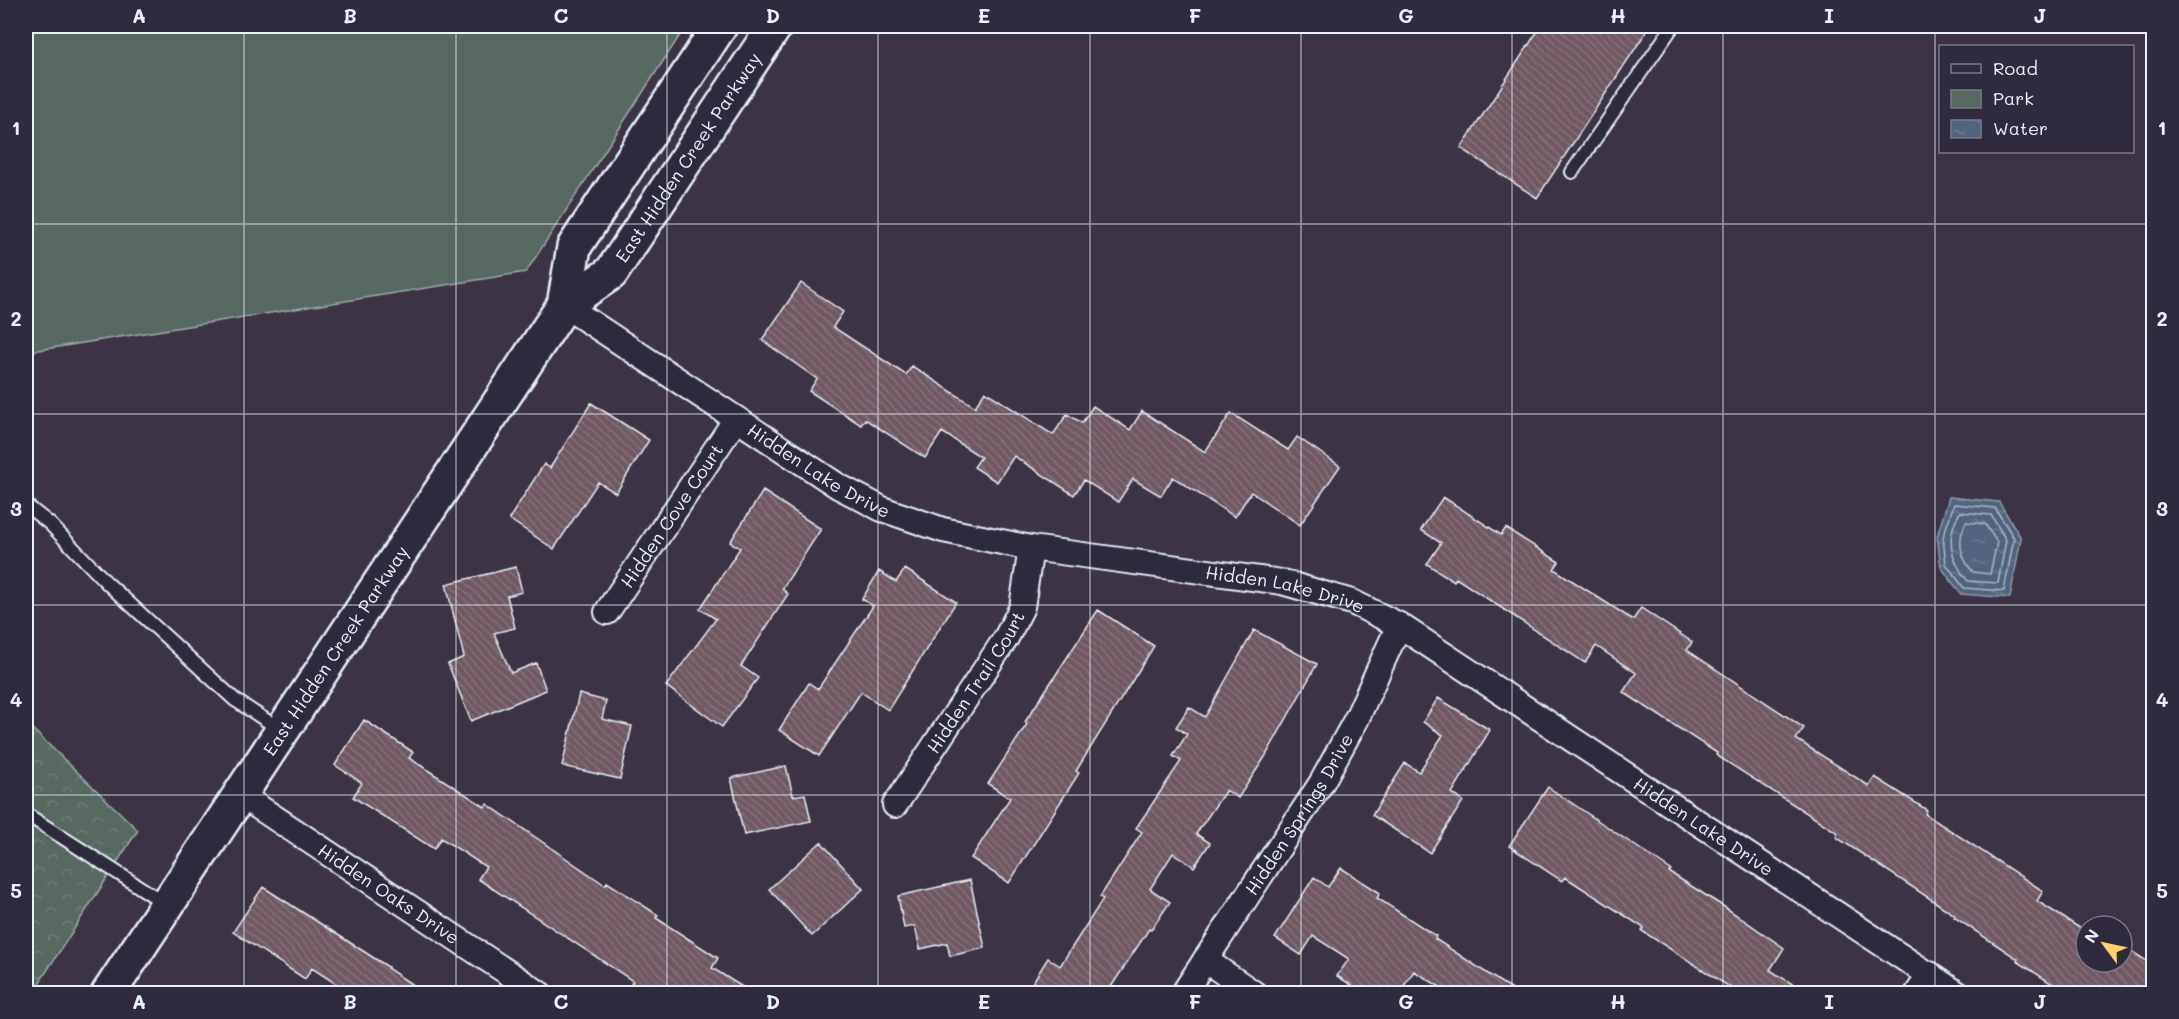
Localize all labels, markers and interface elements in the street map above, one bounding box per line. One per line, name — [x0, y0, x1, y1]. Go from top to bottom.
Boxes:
text: A — [132, 2, 146, 28]
text: B — [343, 2, 357, 28]
text: C — [554, 2, 569, 28]
text: D — [766, 2, 780, 28]
text: E — [978, 2, 990, 28]
text: F — [1189, 2, 1202, 28]
text: G — [1398, 2, 1414, 28]
text: H — [1610, 2, 1626, 28]
text: I — [1824, 2, 1834, 28]
text: J — [2033, 2, 2047, 28]
legend — [1939, 45, 2134, 153]
street label: East Hidden Creek Parkway — [610, 48, 766, 267]
text: Road — [1993, 56, 2038, 80]
text: Park — [1993, 86, 2034, 110]
text: 1 — [12, 114, 20, 140]
text: 1 — [2158, 114, 2166, 140]
text: Water — [1993, 116, 2048, 140]
text: 2 — [10, 305, 22, 331]
text: 2 — [2156, 305, 2168, 331]
street label: Hidden Lake Drive — [743, 418, 893, 523]
street label: Hidden Cove Court — [615, 439, 728, 592]
text: 3 — [10, 495, 22, 521]
text: 3 — [2156, 495, 2168, 521]
street label: East Hidden Creek Parkway — [257, 541, 414, 760]
street label: Hidden Lake Drive — [1204, 560, 1369, 618]
street label: Hidden Trail Court — [921, 607, 1030, 758]
text: 4 — [10, 686, 23, 712]
text: 4 — [2156, 686, 2169, 712]
street label: Hidden Springs Drive — [1239, 729, 1358, 900]
street label: Hidden Lake Drive — [1629, 771, 1778, 881]
street label: Hidden Oaks Drive — [313, 838, 464, 949]
text: 5 — [10, 877, 22, 903]
text: 5 — [2156, 877, 2168, 903]
north arrow — [2074, 914, 2134, 974]
text: N — [2079, 925, 2103, 946]
text: A — [132, 988, 146, 1014]
text: B — [343, 988, 357, 1014]
text: C — [554, 988, 569, 1014]
text: D — [766, 988, 780, 1014]
text: E — [978, 988, 990, 1014]
text: F — [1189, 988, 1202, 1014]
text: G — [1398, 988, 1414, 1014]
text: H — [1610, 988, 1626, 1014]
text: I — [1824, 988, 1834, 1014]
text: J — [2033, 988, 2047, 1014]

